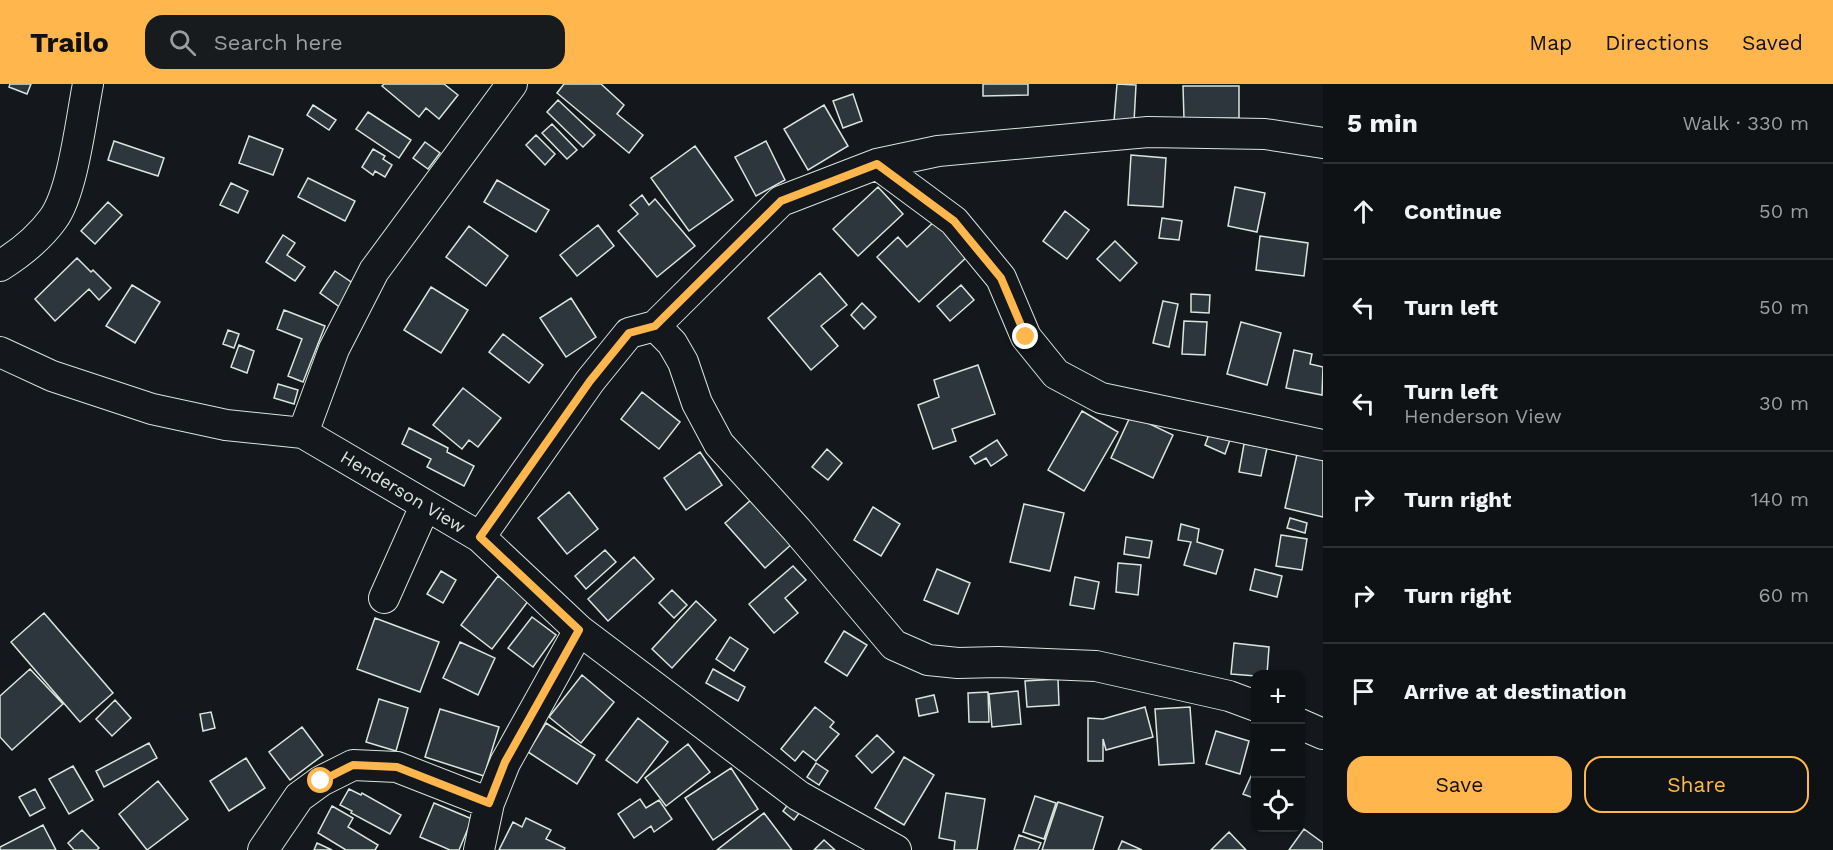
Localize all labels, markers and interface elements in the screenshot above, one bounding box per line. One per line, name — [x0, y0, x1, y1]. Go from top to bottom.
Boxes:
search box — [145, 15, 565, 69]
text: Trailo — [30, 26, 109, 59]
icon: search — [166, 26, 199, 59]
text: Search here — [214, 30, 343, 55]
text: Map — [1529, 30, 1572, 55]
text: Directions — [1605, 30, 1709, 55]
text: Saved — [1742, 30, 1803, 55]
text: 5 min — [1347, 108, 1418, 138]
text: Walk · 330 m — [1682, 111, 1809, 135]
icon: ahead — [1347, 195, 1380, 228]
text: Continue — [1404, 199, 1502, 224]
text: 50 m — [1759, 199, 1809, 223]
icon: left — [1347, 291, 1380, 324]
text: Turn left — [1404, 295, 1498, 320]
text: 50 m — [1759, 295, 1809, 319]
route end — [1012, 323, 1038, 349]
text: Turn left — [1404, 379, 1498, 404]
icon: left — [1347, 387, 1380, 420]
text: 30 m — [1759, 391, 1809, 415]
text: Henderson View — [1404, 404, 1562, 428]
street label: Henderson View — [337, 446, 469, 537]
icon: right — [1347, 483, 1380, 516]
text: Turn right — [1404, 487, 1511, 512]
text: 140 m — [1751, 487, 1809, 511]
icon: right — [1347, 579, 1380, 612]
text: Turn right — [1404, 583, 1511, 608]
text: 60 m — [1759, 583, 1809, 607]
map controls — [1251, 670, 1305, 832]
button: + — [1251, 670, 1305, 724]
icon: arrive — [1347, 675, 1380, 708]
text: Arrive at destination — [1404, 679, 1627, 704]
button: − — [1251, 724, 1305, 778]
button: Save — [1347, 756, 1572, 813]
button: Share — [1584, 756, 1809, 813]
route start — [307, 767, 333, 793]
button: locate — [1251, 778, 1305, 832]

